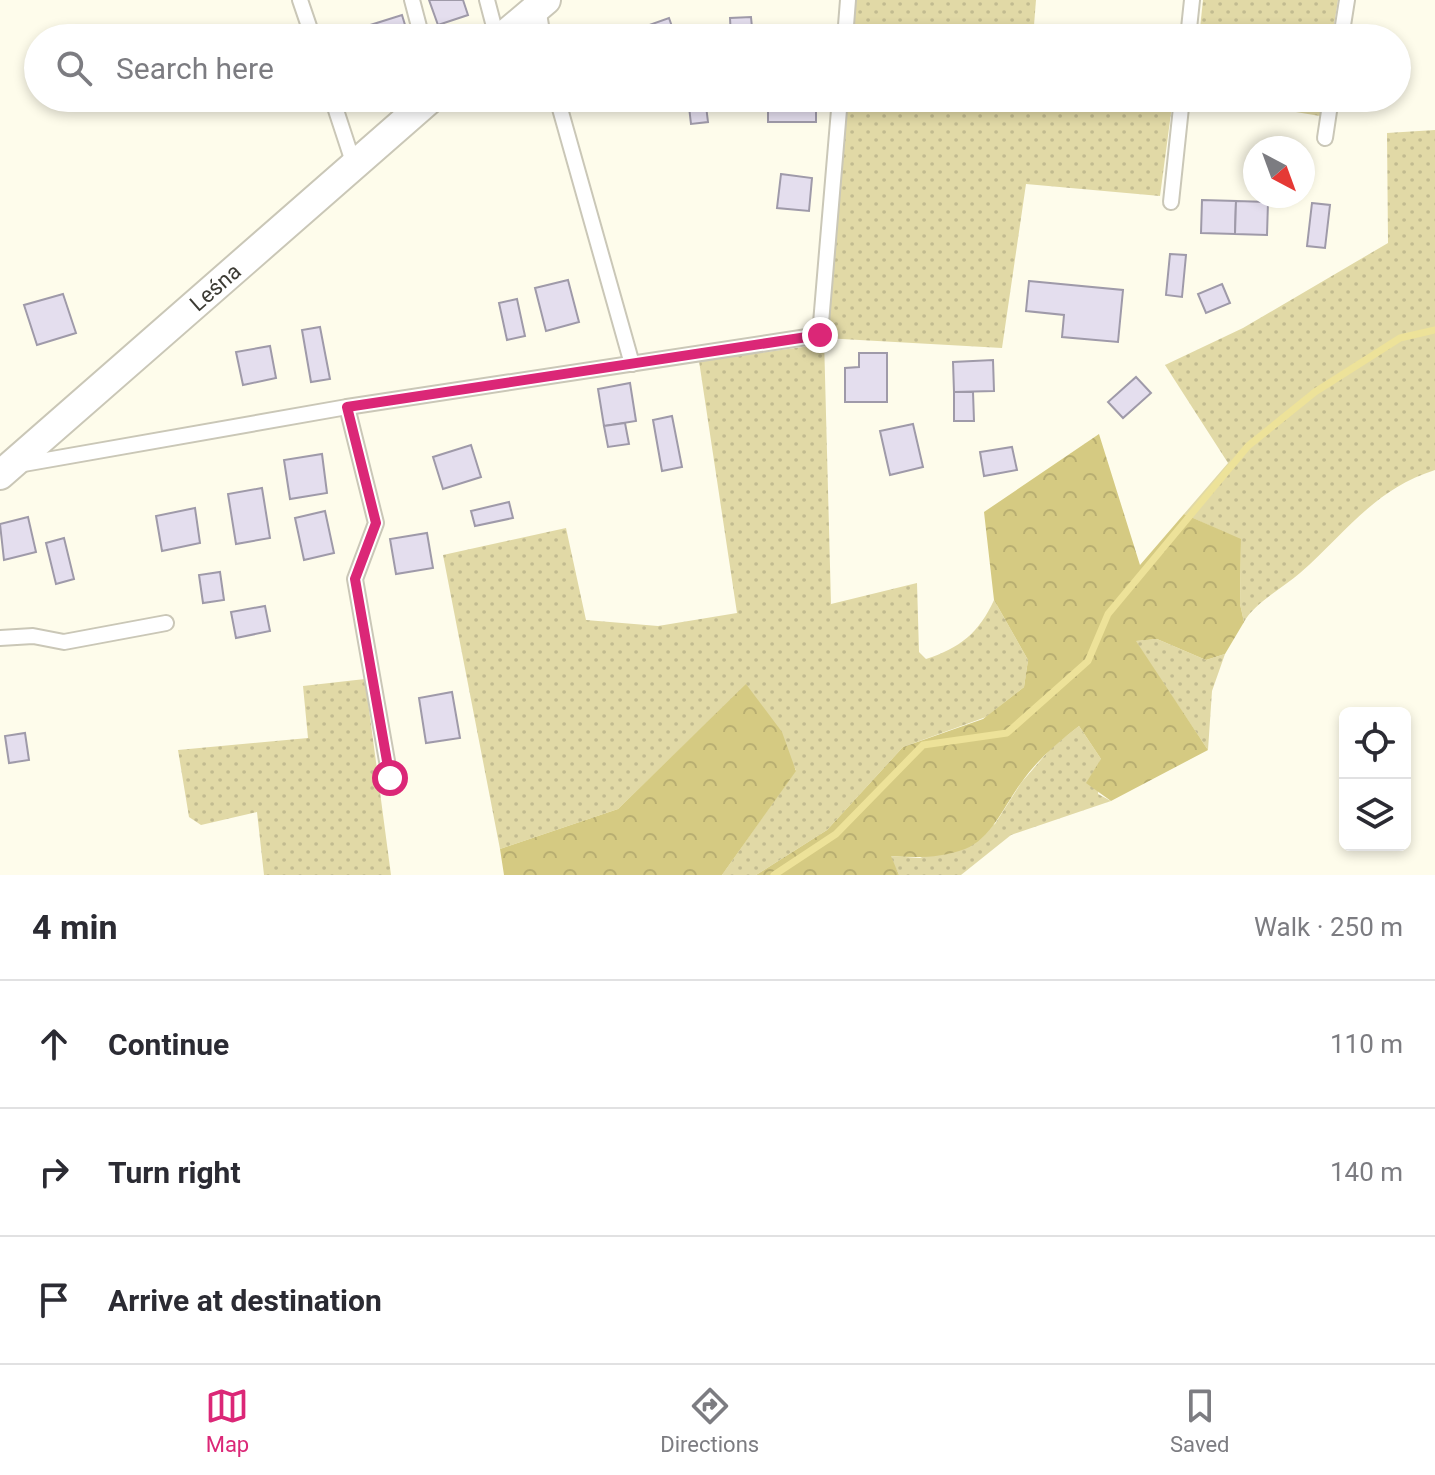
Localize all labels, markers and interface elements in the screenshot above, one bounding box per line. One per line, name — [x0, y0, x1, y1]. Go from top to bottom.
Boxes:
search box — [24, 24, 1411, 112]
icon: search — [52, 46, 96, 90]
text: Search here — [116, 51, 274, 86]
north arrow — [1243, 136, 1315, 208]
street label: Leśna — [185, 259, 246, 316]
route end — [802, 317, 838, 353]
map controls — [1339, 707, 1411, 851]
button: locate — [1339, 707, 1411, 779]
route start — [372, 760, 408, 796]
button: layers — [1339, 779, 1411, 851]
text: 4 min — [32, 907, 117, 947]
text: Walk · 250 m — [1254, 912, 1403, 942]
icon: ahead — [32, 1022, 76, 1066]
text: Continue — [108, 1027, 229, 1062]
text: 110 m — [1330, 1029, 1403, 1059]
icon: right — [32, 1150, 76, 1194]
text: Turn right — [108, 1155, 241, 1190]
text: 140 m — [1330, 1157, 1403, 1187]
icon: arrive — [32, 1278, 76, 1322]
text: Arrive at destination — [108, 1283, 382, 1318]
tab: Map — [205, 1384, 249, 1457]
tab: Directions — [660, 1384, 759, 1457]
tab: Saved — [1170, 1384, 1230, 1457]

